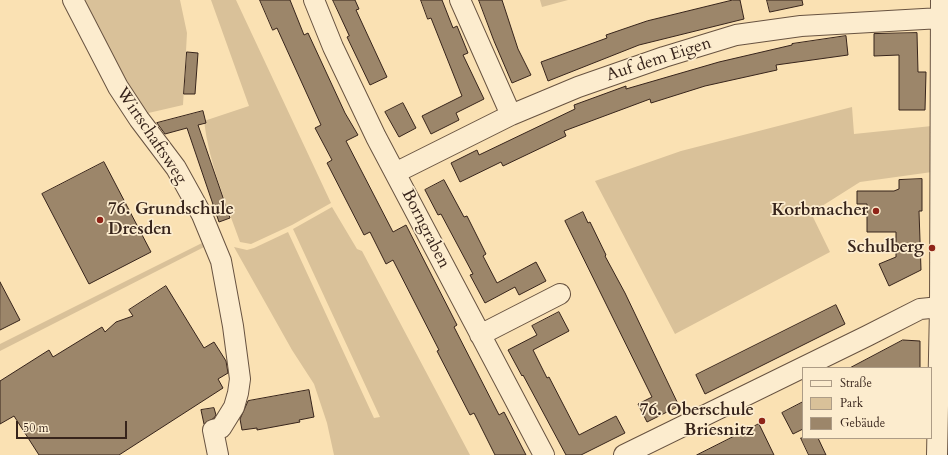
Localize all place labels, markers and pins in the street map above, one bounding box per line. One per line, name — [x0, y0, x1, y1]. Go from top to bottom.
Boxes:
place label: 76. Grundschule Dresden — [108, 200, 234, 240]
place label: Korbmacher — [771, 201, 868, 221]
marker: Korbmacher — [871, 206, 881, 216]
marker: 76. Grundschule Dresden — [95, 215, 105, 225]
place label: Schulberg — [848, 238, 924, 258]
marker: Schulberg — [927, 243, 937, 253]
place label: 76. Oberschule Briesnitz — [640, 401, 754, 441]
marker: 76. Oberschule Briesnitz — [757, 416, 767, 426]

